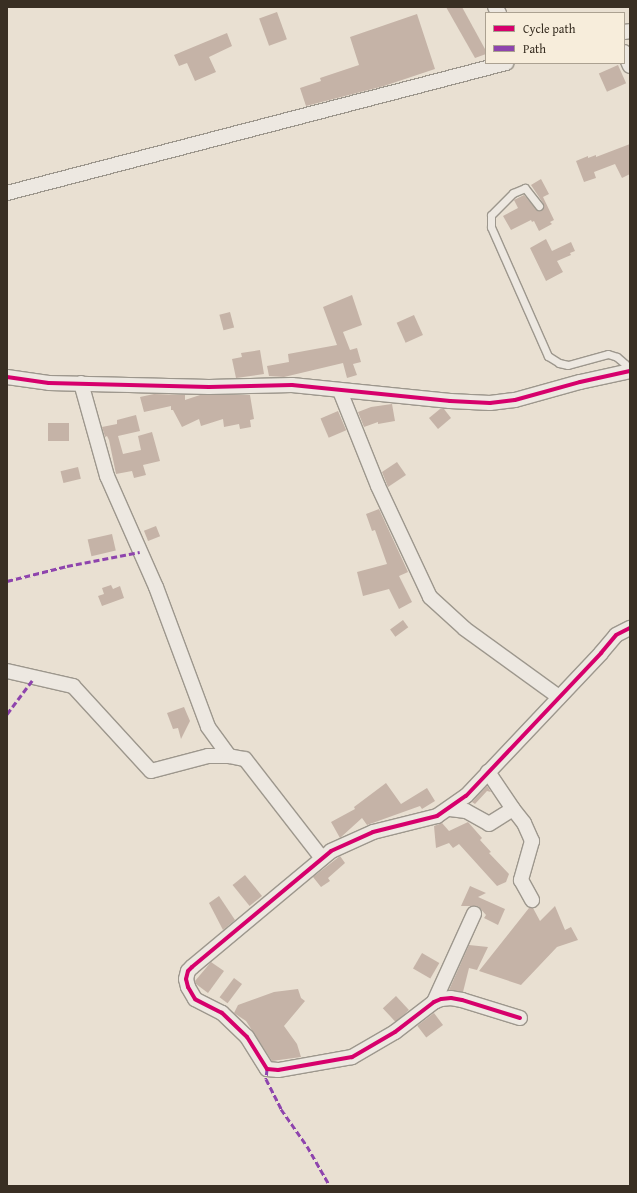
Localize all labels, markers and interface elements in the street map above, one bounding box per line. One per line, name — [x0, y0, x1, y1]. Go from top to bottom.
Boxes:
legend — [485, 12, 625, 64]
text: Cycle path — [523, 20, 575, 37]
text: Path — [523, 40, 546, 57]

